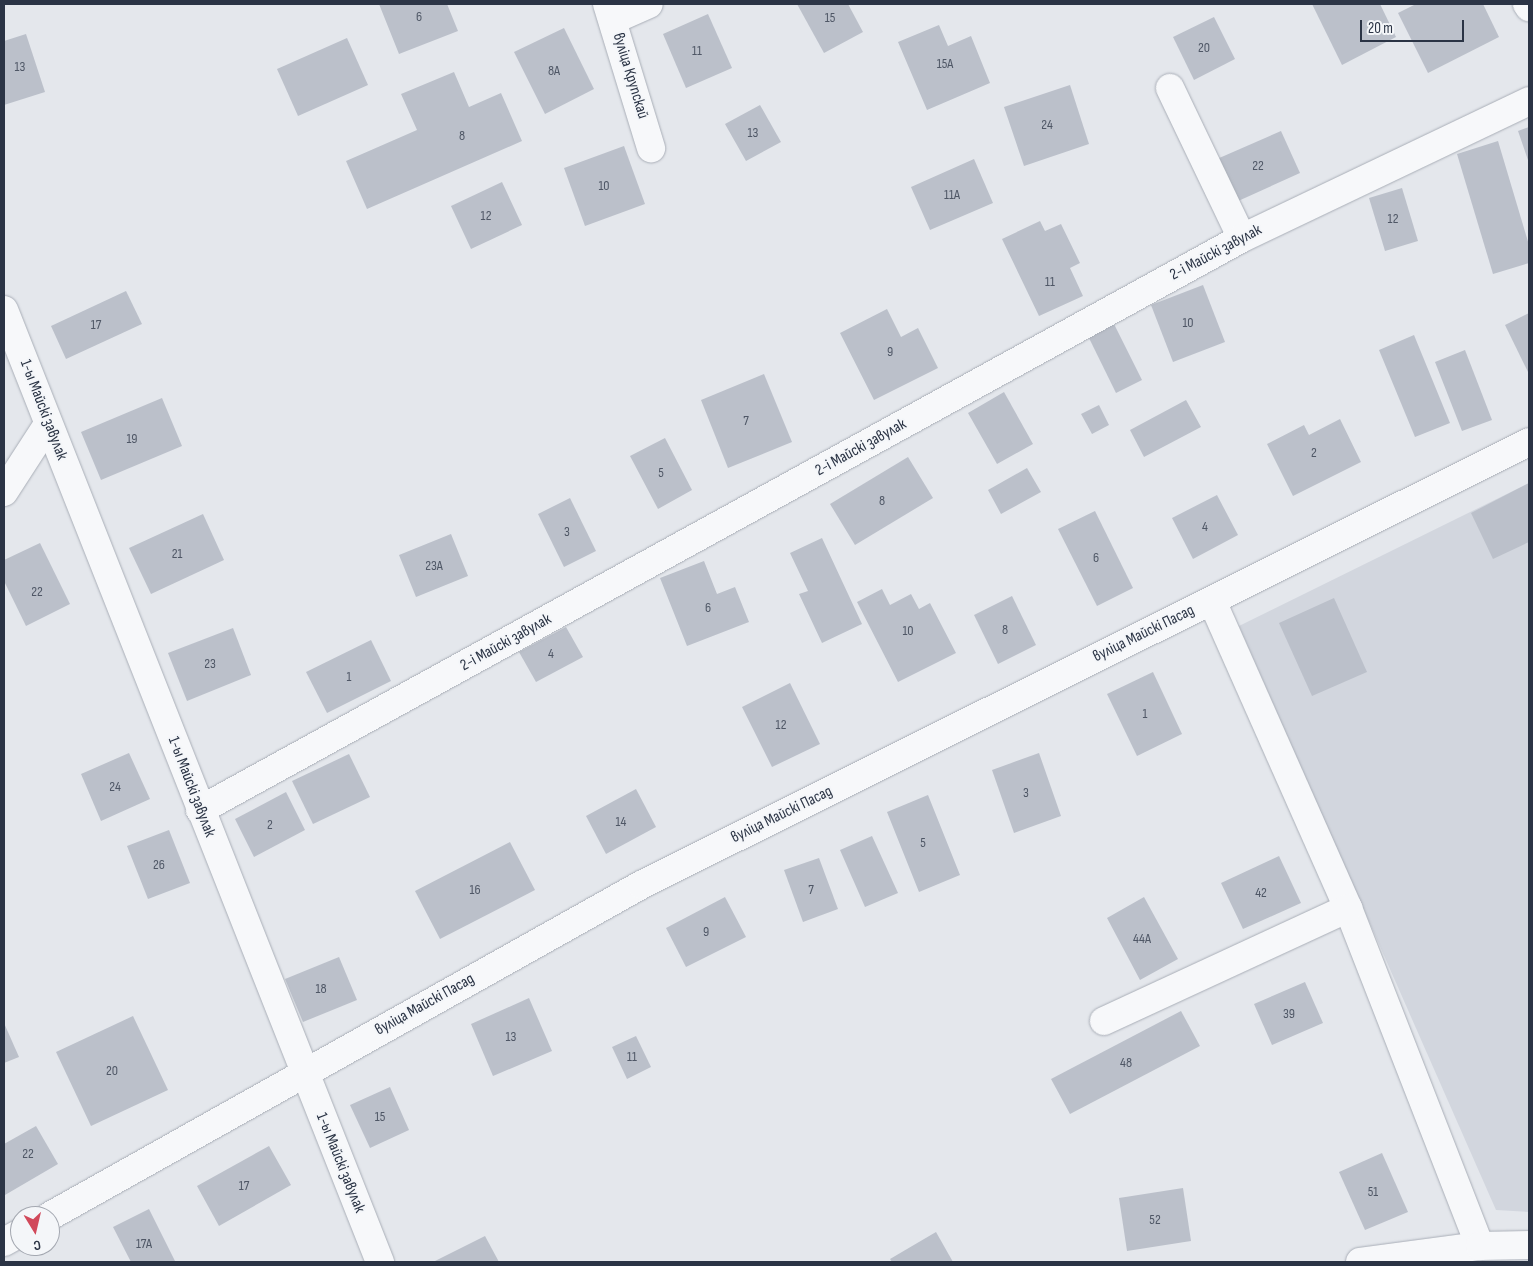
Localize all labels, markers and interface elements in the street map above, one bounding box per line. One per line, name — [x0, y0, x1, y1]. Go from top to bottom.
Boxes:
house number: 6 — [416, 9, 422, 25]
house number: 15 — [825, 10, 835, 26]
scale bar — [1363, 10, 1467, 42]
text: 20 m — [1368, 19, 1393, 38]
street label: вуліца Крупскай — [608, 31, 652, 121]
house number: 20 — [1198, 40, 1210, 56]
house number: 11 — [692, 43, 702, 59]
house number: 15А — [937, 56, 953, 72]
house number: 13 — [15, 59, 25, 75]
house number: 8А — [548, 63, 560, 79]
house number: 24 — [1041, 117, 1053, 133]
house number: 13 — [748, 125, 758, 141]
house number: 8 — [459, 128, 465, 144]
house number: 22 — [1252, 158, 1264, 174]
house number: 10 — [598, 178, 610, 194]
house number: 11А — [944, 187, 960, 203]
house number: 12 — [481, 208, 491, 224]
house number: 12 — [1388, 211, 1398, 227]
street label: 2-і Майскі завулак — [1167, 221, 1265, 285]
house number: 11 — [1045, 274, 1055, 290]
house number: 10 — [1182, 315, 1194, 331]
house number: 17 — [91, 317, 101, 333]
house number: 9 — [887, 344, 893, 360]
street label: 1-ы Майскі завулак — [15, 357, 71, 463]
house number: 7 — [743, 413, 749, 429]
street label: 2-і Майскі завулак — [812, 415, 910, 481]
house number: 19 — [126, 431, 138, 447]
house number: 2 — [1311, 445, 1317, 461]
house number: 5 — [658, 465, 664, 481]
house number: 8 — [879, 493, 885, 509]
house number: 4 — [1202, 519, 1208, 535]
house number: 3 — [564, 524, 570, 540]
house number: 21 — [172, 546, 182, 562]
house number: 6 — [1093, 550, 1099, 566]
house number: 23А — [425, 558, 443, 574]
house number: 22 — [31, 584, 43, 600]
house number: 6 — [705, 600, 711, 616]
street label: вуліца Майскі Пасад — [1090, 601, 1198, 667]
street label: 2-і Майскі завулак — [457, 610, 555, 676]
house number: 8 — [1002, 622, 1008, 638]
house number: 10 — [902, 623, 914, 639]
house number: 4 — [548, 646, 554, 662]
house number: 23 — [204, 656, 216, 672]
house number: 1 — [347, 669, 351, 685]
house number: 1 — [1143, 706, 1147, 722]
house number: 12 — [776, 717, 786, 733]
street label: 1-ы Майскі завулак — [163, 734, 219, 840]
house number: 24 — [109, 779, 121, 795]
street label: вуліца Майскі Пасад — [728, 782, 836, 848]
house number: 3 — [1023, 785, 1029, 801]
house number: 14 — [616, 814, 626, 830]
house number: 2 — [267, 817, 273, 833]
house number: 5 — [920, 835, 926, 851]
house number: 26 — [153, 857, 165, 873]
house number: 16 — [469, 882, 481, 898]
house number: 7 — [808, 882, 814, 898]
house number: 42 — [1255, 885, 1267, 901]
house number: 9 — [703, 924, 709, 940]
house number: 44А — [1133, 931, 1151, 947]
street label: вуліца Майскі Пасад — [372, 970, 478, 1040]
house number: 18 — [315, 981, 327, 997]
house number: 39 — [1283, 1006, 1295, 1022]
house number: 13 — [506, 1029, 516, 1045]
house number: 11 — [627, 1049, 637, 1065]
house number: 48 — [1120, 1055, 1132, 1071]
house number: 20 — [106, 1063, 118, 1079]
house number: 15 — [375, 1109, 385, 1125]
street label: 1-ы Майскі завулак — [311, 1110, 369, 1216]
house number: 22 — [22, 1146, 34, 1162]
house number: 17 — [239, 1178, 249, 1194]
house number: 51 — [1368, 1184, 1378, 1200]
north arrow — [10, 1206, 60, 1256]
house number: 52 — [1149, 1212, 1161, 1228]
text: С — [32, 1236, 42, 1254]
house number: 17А — [136, 1236, 152, 1252]

